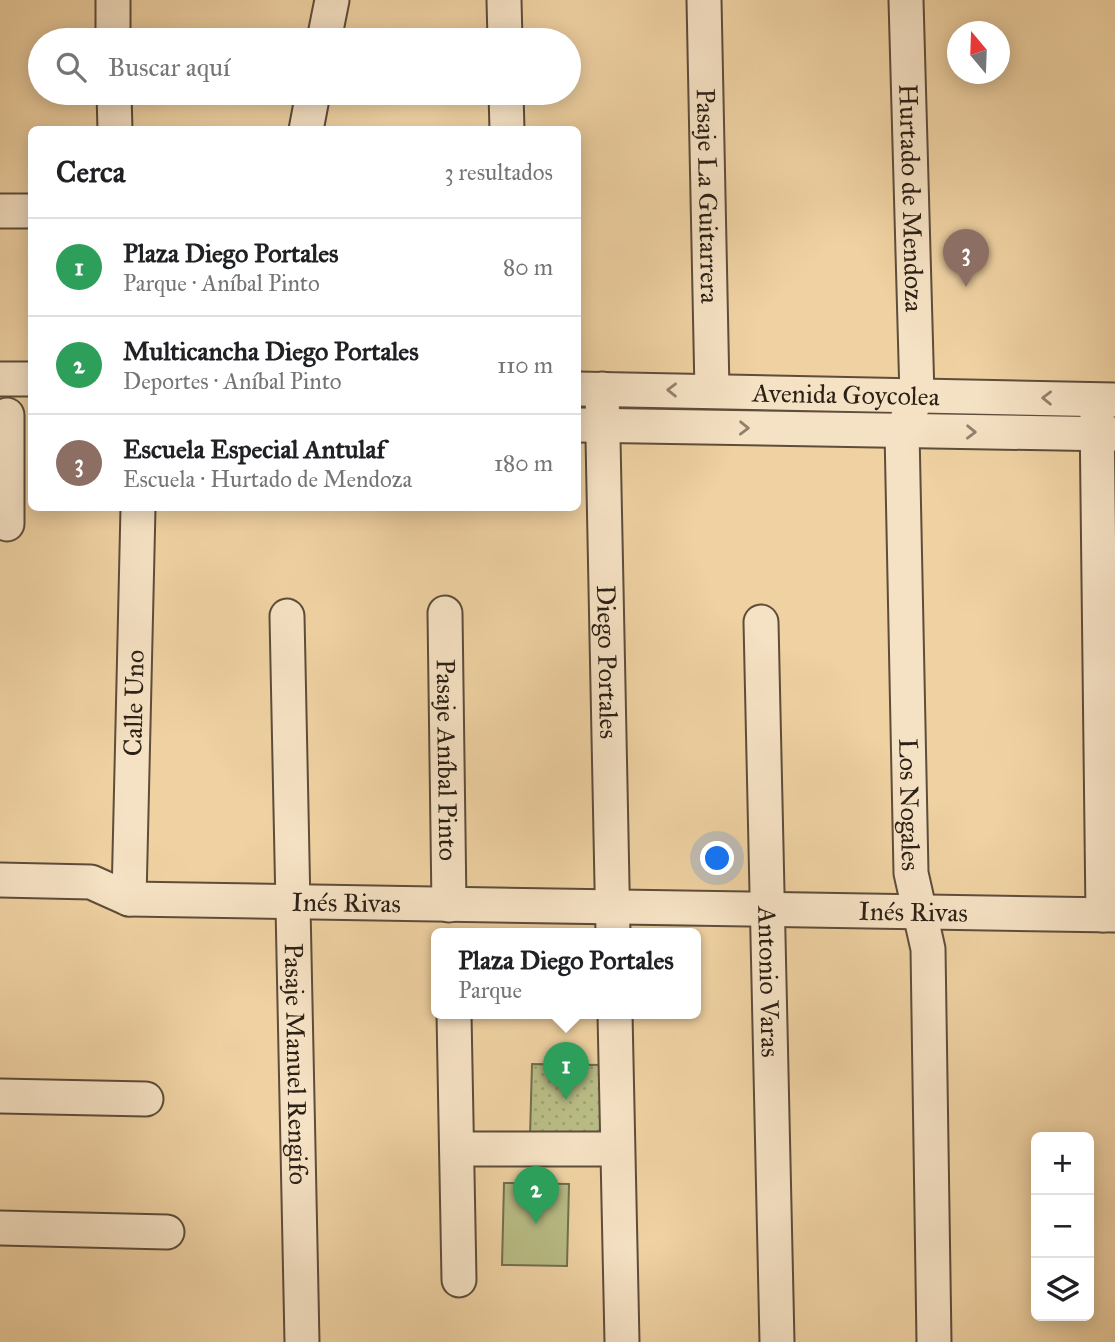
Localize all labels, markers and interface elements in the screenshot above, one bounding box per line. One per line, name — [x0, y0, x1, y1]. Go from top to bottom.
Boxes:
north arrow — [947, 21, 1010, 84]
search box — [28, 28, 581, 105]
icon: search — [52, 48, 90, 86]
text: Buscar aquí — [108, 51, 230, 83]
street label: Hurtado de Mendoza — [892, 83, 931, 313]
street label: Pasaje La Guitarrera — [690, 88, 726, 304]
text: Cerca — [56, 154, 125, 190]
text: 3 resultados — [444, 158, 553, 186]
pin: 3 — [943, 229, 989, 287]
text: Plaza Diego Portales — [123, 237, 339, 269]
text: 1 — [74, 253, 84, 281]
text: 80 m — [503, 253, 553, 281]
text: Parque · Aníbal Pinto — [123, 269, 320, 297]
text: Multicancha Diego Portales — [123, 335, 419, 367]
text: 2 — [73, 351, 85, 379]
text: 110 m — [497, 351, 553, 379]
text: Deportes · Aníbal Pinto — [123, 367, 342, 395]
street label: Avenida Goycolea — [751, 377, 940, 412]
one-way arrow — [667, 383, 678, 398]
one-way arrow — [1041, 391, 1052, 406]
one-way arrow — [739, 420, 749, 436]
one-way arrow — [966, 424, 977, 440]
text: Escuela Especial Antulaf — [123, 433, 385, 465]
text: 3 — [74, 449, 84, 477]
text: 180 m — [494, 449, 553, 477]
text: Escuela · Hurtado de Mendoza — [123, 465, 412, 493]
street label: Diego Portales — [590, 585, 625, 739]
street label: Calle Uno — [116, 649, 151, 757]
street label: Pasaje Aníbal Pinto — [430, 659, 464, 861]
street label: Los Nogales — [892, 738, 927, 871]
your location — [700, 841, 734, 875]
street label: Inés Rivas — [291, 886, 401, 919]
street label: Inés Rivas — [858, 895, 968, 929]
street label: Antonio Varas — [751, 905, 787, 1058]
popup — [431, 928, 701, 1019]
street label: Pasaje Manuel Rengifo — [278, 943, 315, 1185]
text: Plaza Diego Portales — [458, 944, 674, 976]
text: Parque — [458, 976, 522, 1004]
pin: 1 — [543, 1042, 589, 1100]
map controls — [1031, 1132, 1094, 1321]
button: + — [1031, 1132, 1094, 1195]
pin: 2 — [513, 1166, 559, 1224]
button: − — [1031, 1195, 1094, 1258]
button: layers — [1031, 1258, 1094, 1321]

